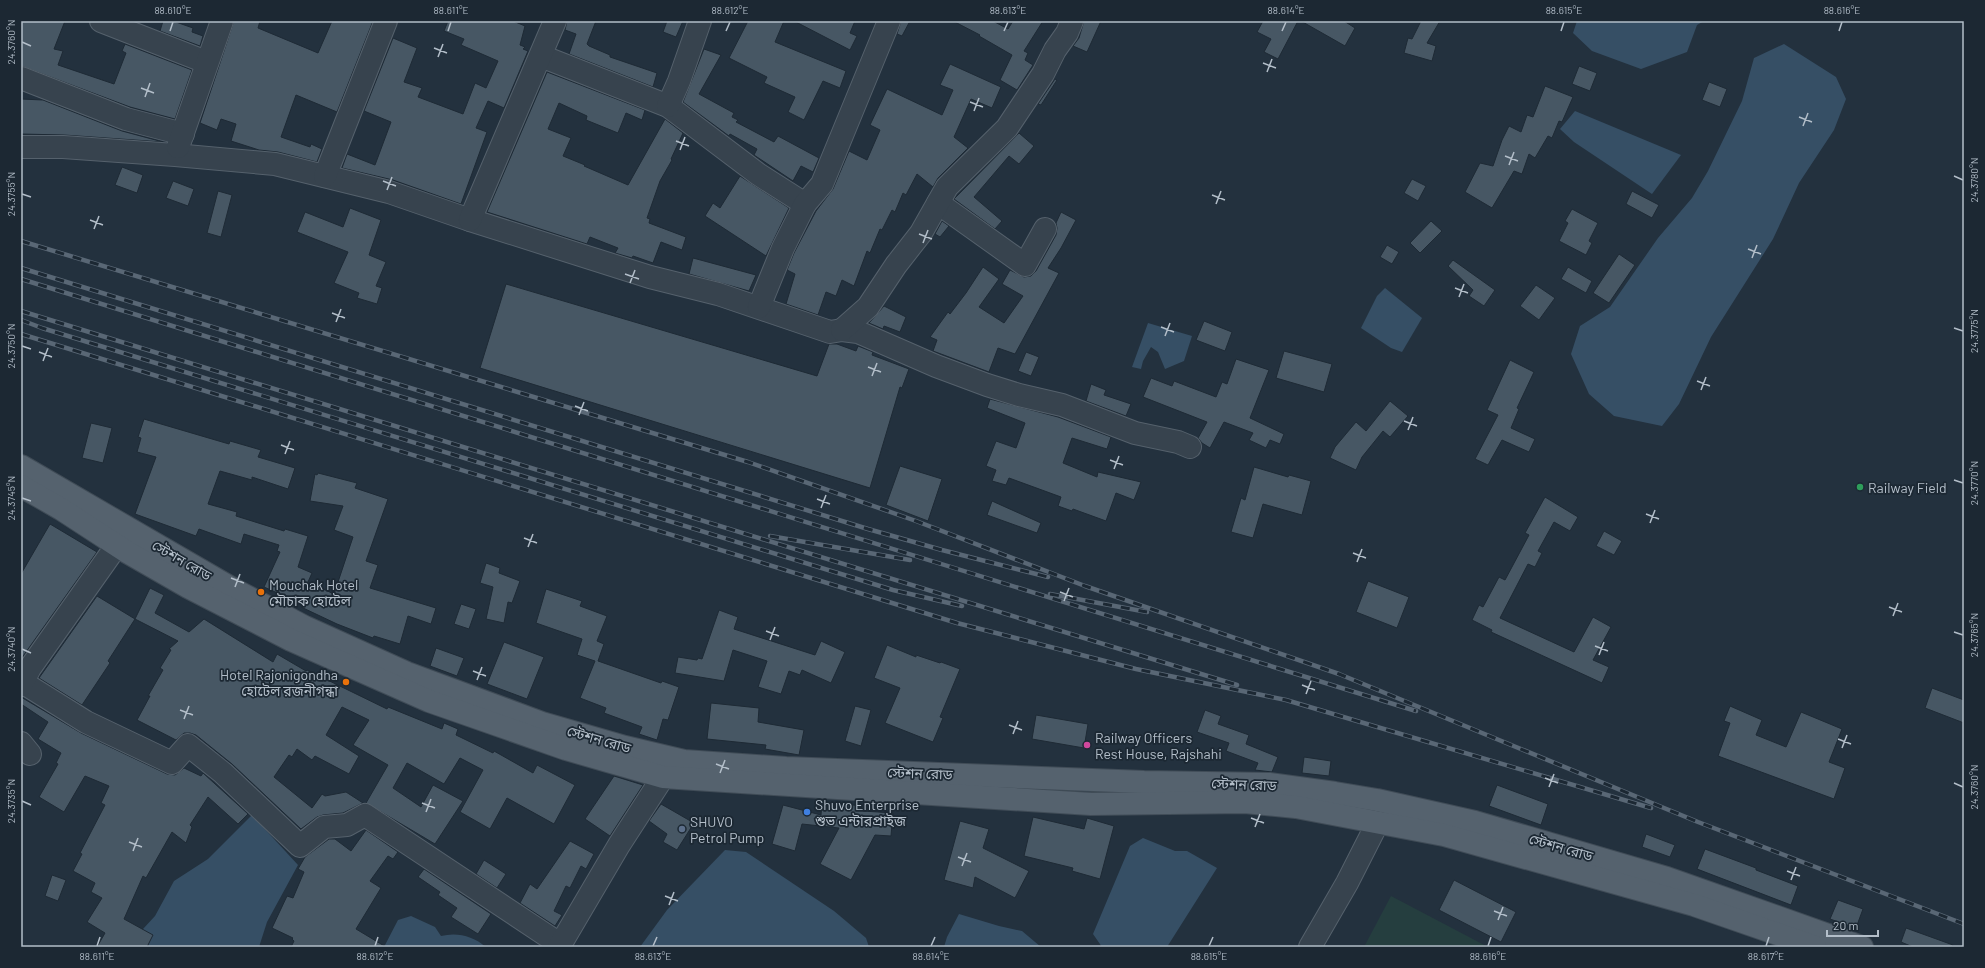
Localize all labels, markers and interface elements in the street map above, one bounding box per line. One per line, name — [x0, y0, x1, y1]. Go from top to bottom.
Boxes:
text: 88.610°E — [154, 4, 192, 16]
text: 88.611°E — [433, 4, 469, 16]
text: 88.612°E — [712, 4, 748, 16]
text: 88.613°E — [990, 4, 1026, 16]
text: 88.614°E — [1267, 4, 1305, 16]
text: 88.615°E — [1546, 4, 1582, 16]
text: 88.616°E — [1824, 4, 1860, 16]
text: 24.3760°N — [5, 20, 17, 64]
text: 24.3780°N — [1968, 158, 1980, 202]
text: 24.3755°N — [5, 172, 17, 216]
text: 24.3775°N — [1968, 309, 1980, 353]
text: 24.3750°N — [5, 324, 17, 368]
text: 24.3770°N — [1968, 461, 1980, 505]
text: 24.3745°N — [5, 476, 17, 520]
place label: Railway Field — [1868, 479, 1947, 496]
marker: Railway Field — [1855, 482, 1865, 492]
street label: স্টেশন রোড — [149, 536, 216, 584]
place label: Mouchak Hotel মৌচাক হোটেল — [269, 576, 358, 609]
marker: Mouchak Hotel মৌচাক হোটেল — [256, 587, 266, 597]
text: 24.3765°N — [1968, 613, 1980, 657]
text: 24.3740°N — [5, 626, 17, 672]
place label: Hotel Rajonigondha হোটেল রজনীগন্ধা — [220, 666, 338, 699]
marker: Hotel Rajonigondha হোটেল রজনীগন্ধা — [341, 677, 351, 687]
street label: স্টেশন রোড — [565, 722, 634, 756]
place label: Railway Officers Rest House, Rajshahi — [1095, 729, 1222, 762]
marker: Railway Officers Rest House, Rajshahi — [1082, 740, 1092, 750]
street label: স্টেশন রোড — [887, 763, 954, 783]
text: 24.3760°N — [1968, 765, 1980, 809]
street label: স্টেশন রোড — [1211, 774, 1278, 794]
text: 24.3735°N — [5, 779, 17, 823]
place label: Shuvo Enterprise শুভ এন্টারপ্রাইজ — [815, 796, 919, 829]
marker: Shuvo Enterprise শুভ এন্টারপ্রাইজ — [802, 807, 812, 817]
place label: SHUVO Petrol Pump — [690, 813, 764, 846]
marker: SHUVO Petrol Pump — [677, 824, 687, 834]
street label: স্টেশন রোড — [1527, 830, 1596, 864]
scale bar — [1827, 912, 1878, 938]
text: 20 m — [1833, 918, 1859, 932]
text: 88.611°E — [79, 950, 115, 962]
text: 88.612°E — [357, 950, 393, 962]
text: 88.613°E — [635, 950, 671, 962]
text: 88.614°E — [912, 950, 950, 962]
text: 88.615°E — [1191, 950, 1227, 962]
text: 88.616°E — [1470, 950, 1506, 962]
text: 88.617°E — [1748, 950, 1784, 962]

